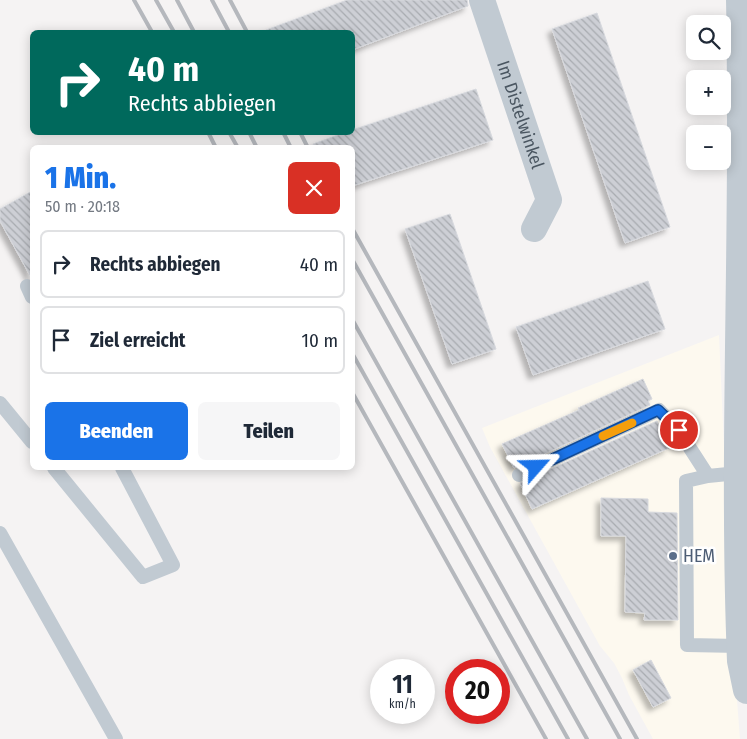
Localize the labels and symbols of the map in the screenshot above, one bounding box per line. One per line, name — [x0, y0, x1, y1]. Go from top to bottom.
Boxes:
street label: Im Distelwinkel — [492, 58, 549, 172]
pin — [658, 409, 700, 451]
position arrow — [509, 440, 561, 492]
place label: HEM — [683, 545, 715, 567]
marker: HEM — [667, 550, 679, 562]
speed limit sign: 20 — [445, 659, 510, 724]

